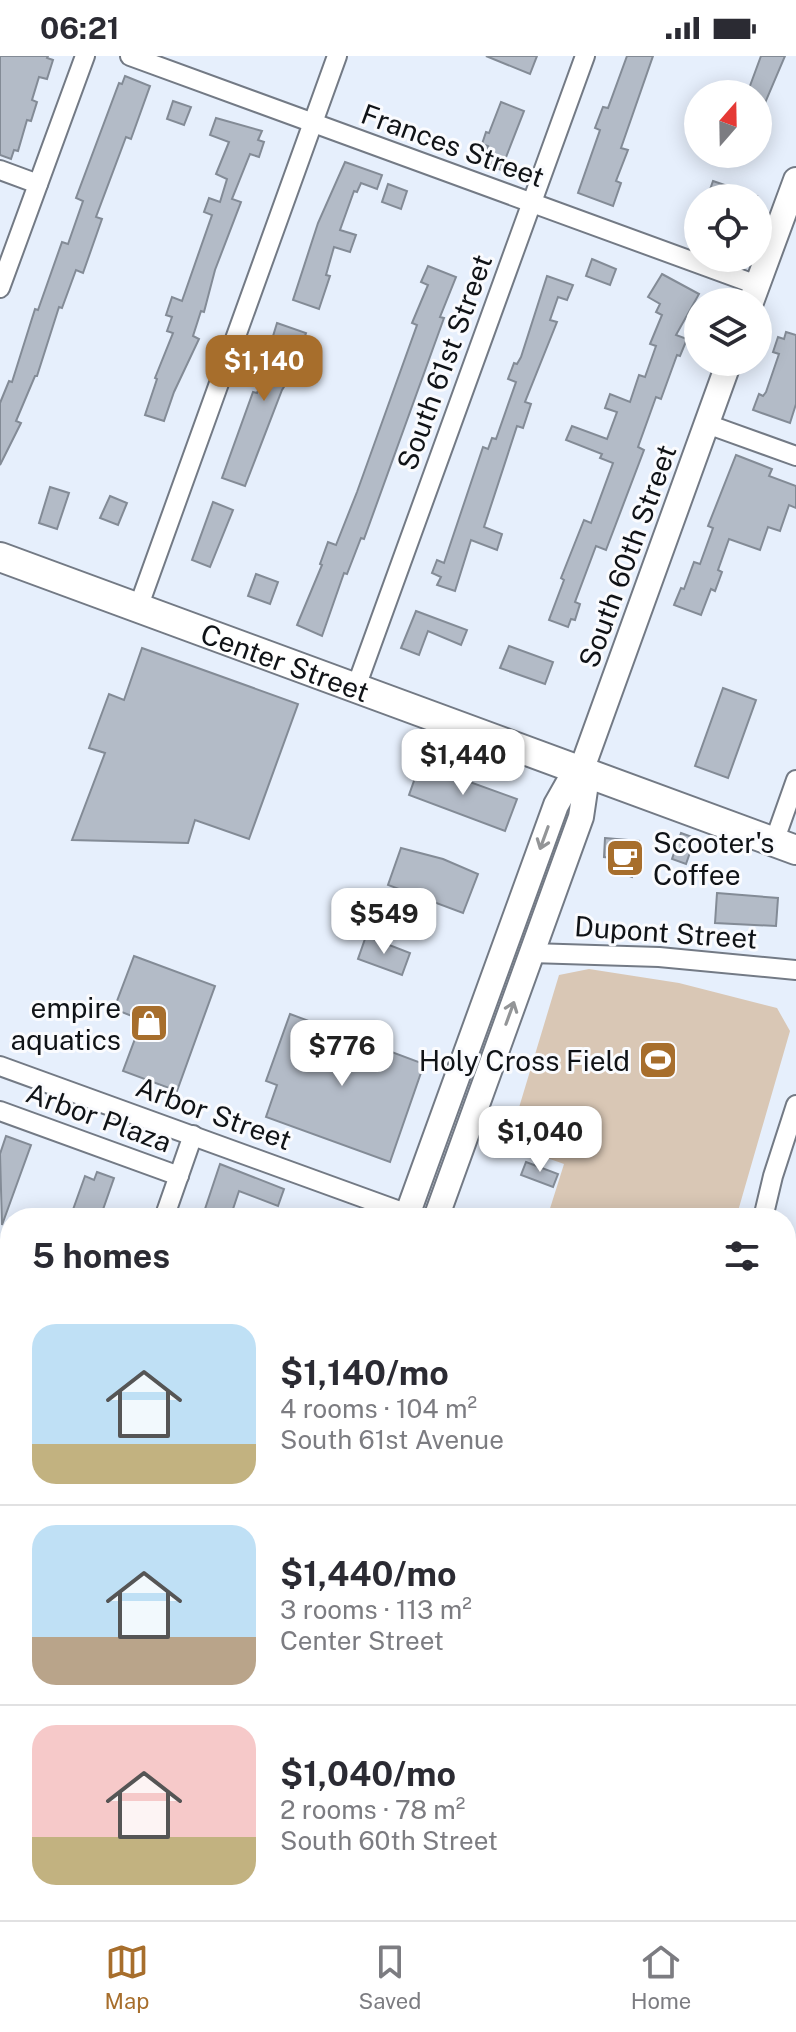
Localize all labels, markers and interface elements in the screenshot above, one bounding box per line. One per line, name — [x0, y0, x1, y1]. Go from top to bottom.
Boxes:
text: 06:21 — [40, 10, 120, 46]
north arrow — [684, 80, 772, 168]
map controls — [684, 80, 772, 376]
street label: Frances Street — [357, 97, 549, 193]
button: locate — [684, 184, 772, 272]
street label: South 61st Street — [390, 250, 498, 474]
button: layers — [684, 288, 772, 376]
pin: $1,140 — [199, 335, 329, 403]
text: $1,140 — [224, 345, 304, 376]
street label: South 60th Street — [571, 440, 683, 672]
street label: Center Street — [197, 616, 374, 708]
pin: $1,440 — [398, 729, 528, 797]
text: $1,440 — [420, 739, 506, 770]
one-way arrow — [535, 825, 550, 850]
place label: Scooter's Coffee — [653, 826, 774, 891]
cafe icon: Scooter's Coffee — [604, 837, 646, 879]
pin: $549 — [337, 888, 431, 956]
text: $549 — [349, 898, 419, 929]
street label: Dupont Street — [573, 909, 759, 955]
place label: empire aquatics — [11, 991, 121, 1056]
one-way arrow — [504, 1001, 518, 1026]
shop icon: empire aquatics — [128, 1002, 170, 1044]
pin: $776 — [295, 1020, 389, 1088]
text: $776 — [308, 1030, 376, 1061]
sports icon: Holy Cross Field — [637, 1039, 679, 1081]
place label: Holy Cross Field — [419, 1044, 630, 1077]
street label: Arbor Street — [132, 1070, 296, 1156]
street label: Arbor Plaza — [22, 1076, 176, 1158]
pin: $1,040 — [475, 1106, 605, 1174]
text: $1,040 — [497, 1116, 583, 1147]
icon: filters — [720, 1234, 764, 1278]
text: 5 homes — [32, 1236, 170, 1276]
text: $1,140/mo — [280, 1353, 449, 1393]
icon: home — [96, 1356, 192, 1452]
text: 4 rooms · 104 m² — [280, 1393, 477, 1424]
text: South 61st Avenue — [280, 1424, 504, 1455]
text: $1,440/mo — [280, 1554, 457, 1594]
icon: home — [96, 1557, 192, 1653]
text: 3 rooms · 113 m² — [280, 1594, 472, 1625]
text: Center Street — [280, 1625, 444, 1656]
text: $1,040/mo — [280, 1754, 456, 1794]
icon: home — [96, 1757, 192, 1853]
text: 2 rooms · 78 m² — [280, 1794, 465, 1825]
text: South 60th Street — [280, 1825, 498, 1856]
tab: Map — [105, 1940, 149, 2014]
tab: Saved — [359, 1940, 421, 2014]
tab: Home — [631, 1940, 691, 2014]

